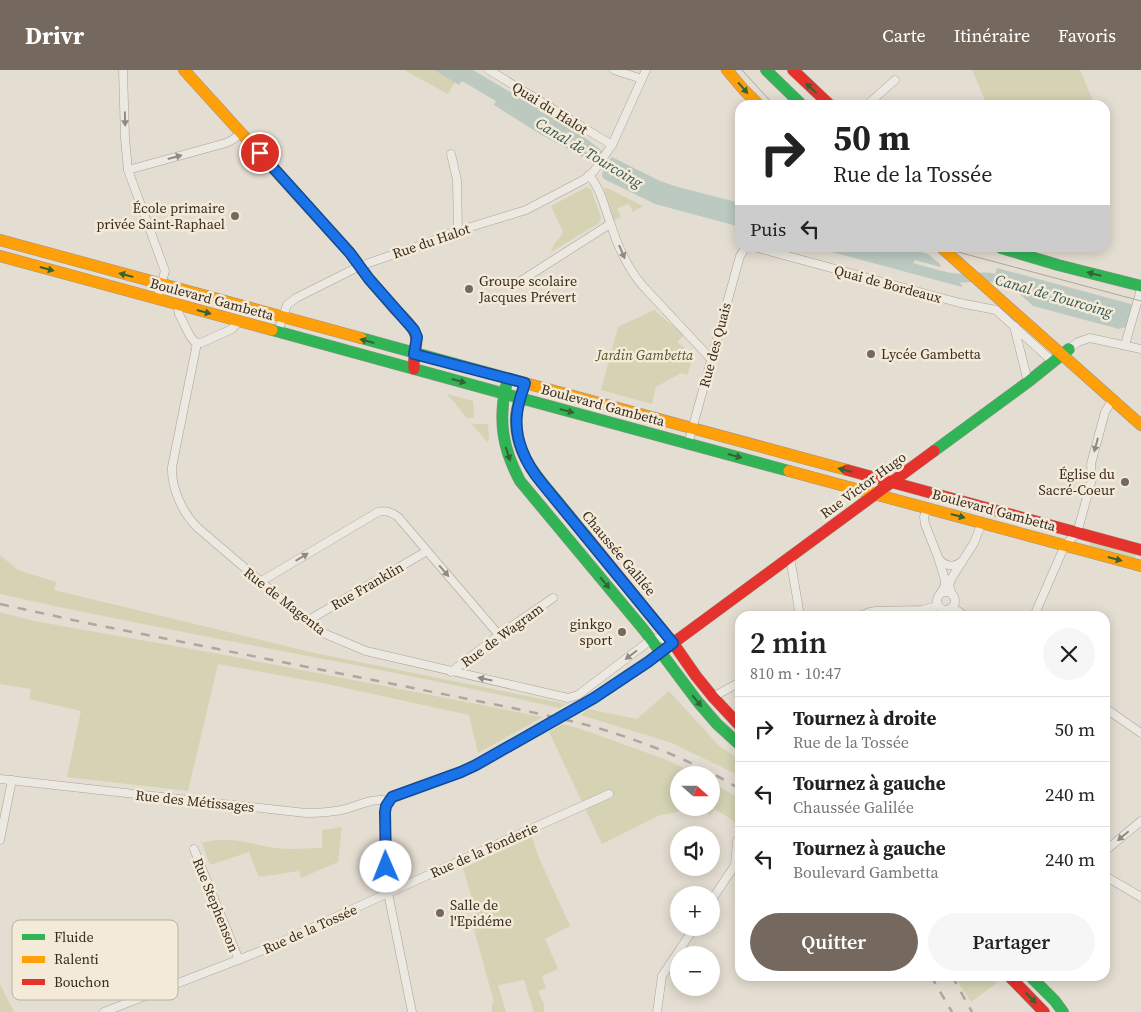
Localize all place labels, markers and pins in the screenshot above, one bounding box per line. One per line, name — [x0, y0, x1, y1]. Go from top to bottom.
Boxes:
pin — [239, 132, 281, 174]
place label: École primaire privée Saint-Raphael — [96, 198, 225, 234]
marker: École primaire privée Saint-Raphael — [229, 210, 241, 222]
place label: Groupe scolaire Jacques Prévert — [478, 271, 577, 307]
marker: Groupe scolaire Jacques Prévert — [463, 283, 475, 295]
place label: Lycée Gambetta — [881, 344, 982, 364]
marker: Lycée Gambetta — [865, 348, 877, 360]
place label: Église du Sacré-Coeur — [1039, 464, 1115, 500]
marker: Église du Sacré-Coeur — [1119, 476, 1131, 488]
place label: ginkgo sport — [570, 614, 612, 650]
marker: ginkgo sport — [616, 626, 628, 638]
place label: Salle de l'Epidéme — [450, 895, 512, 931]
marker: Salle de l'Epidéme — [434, 907, 446, 919]

